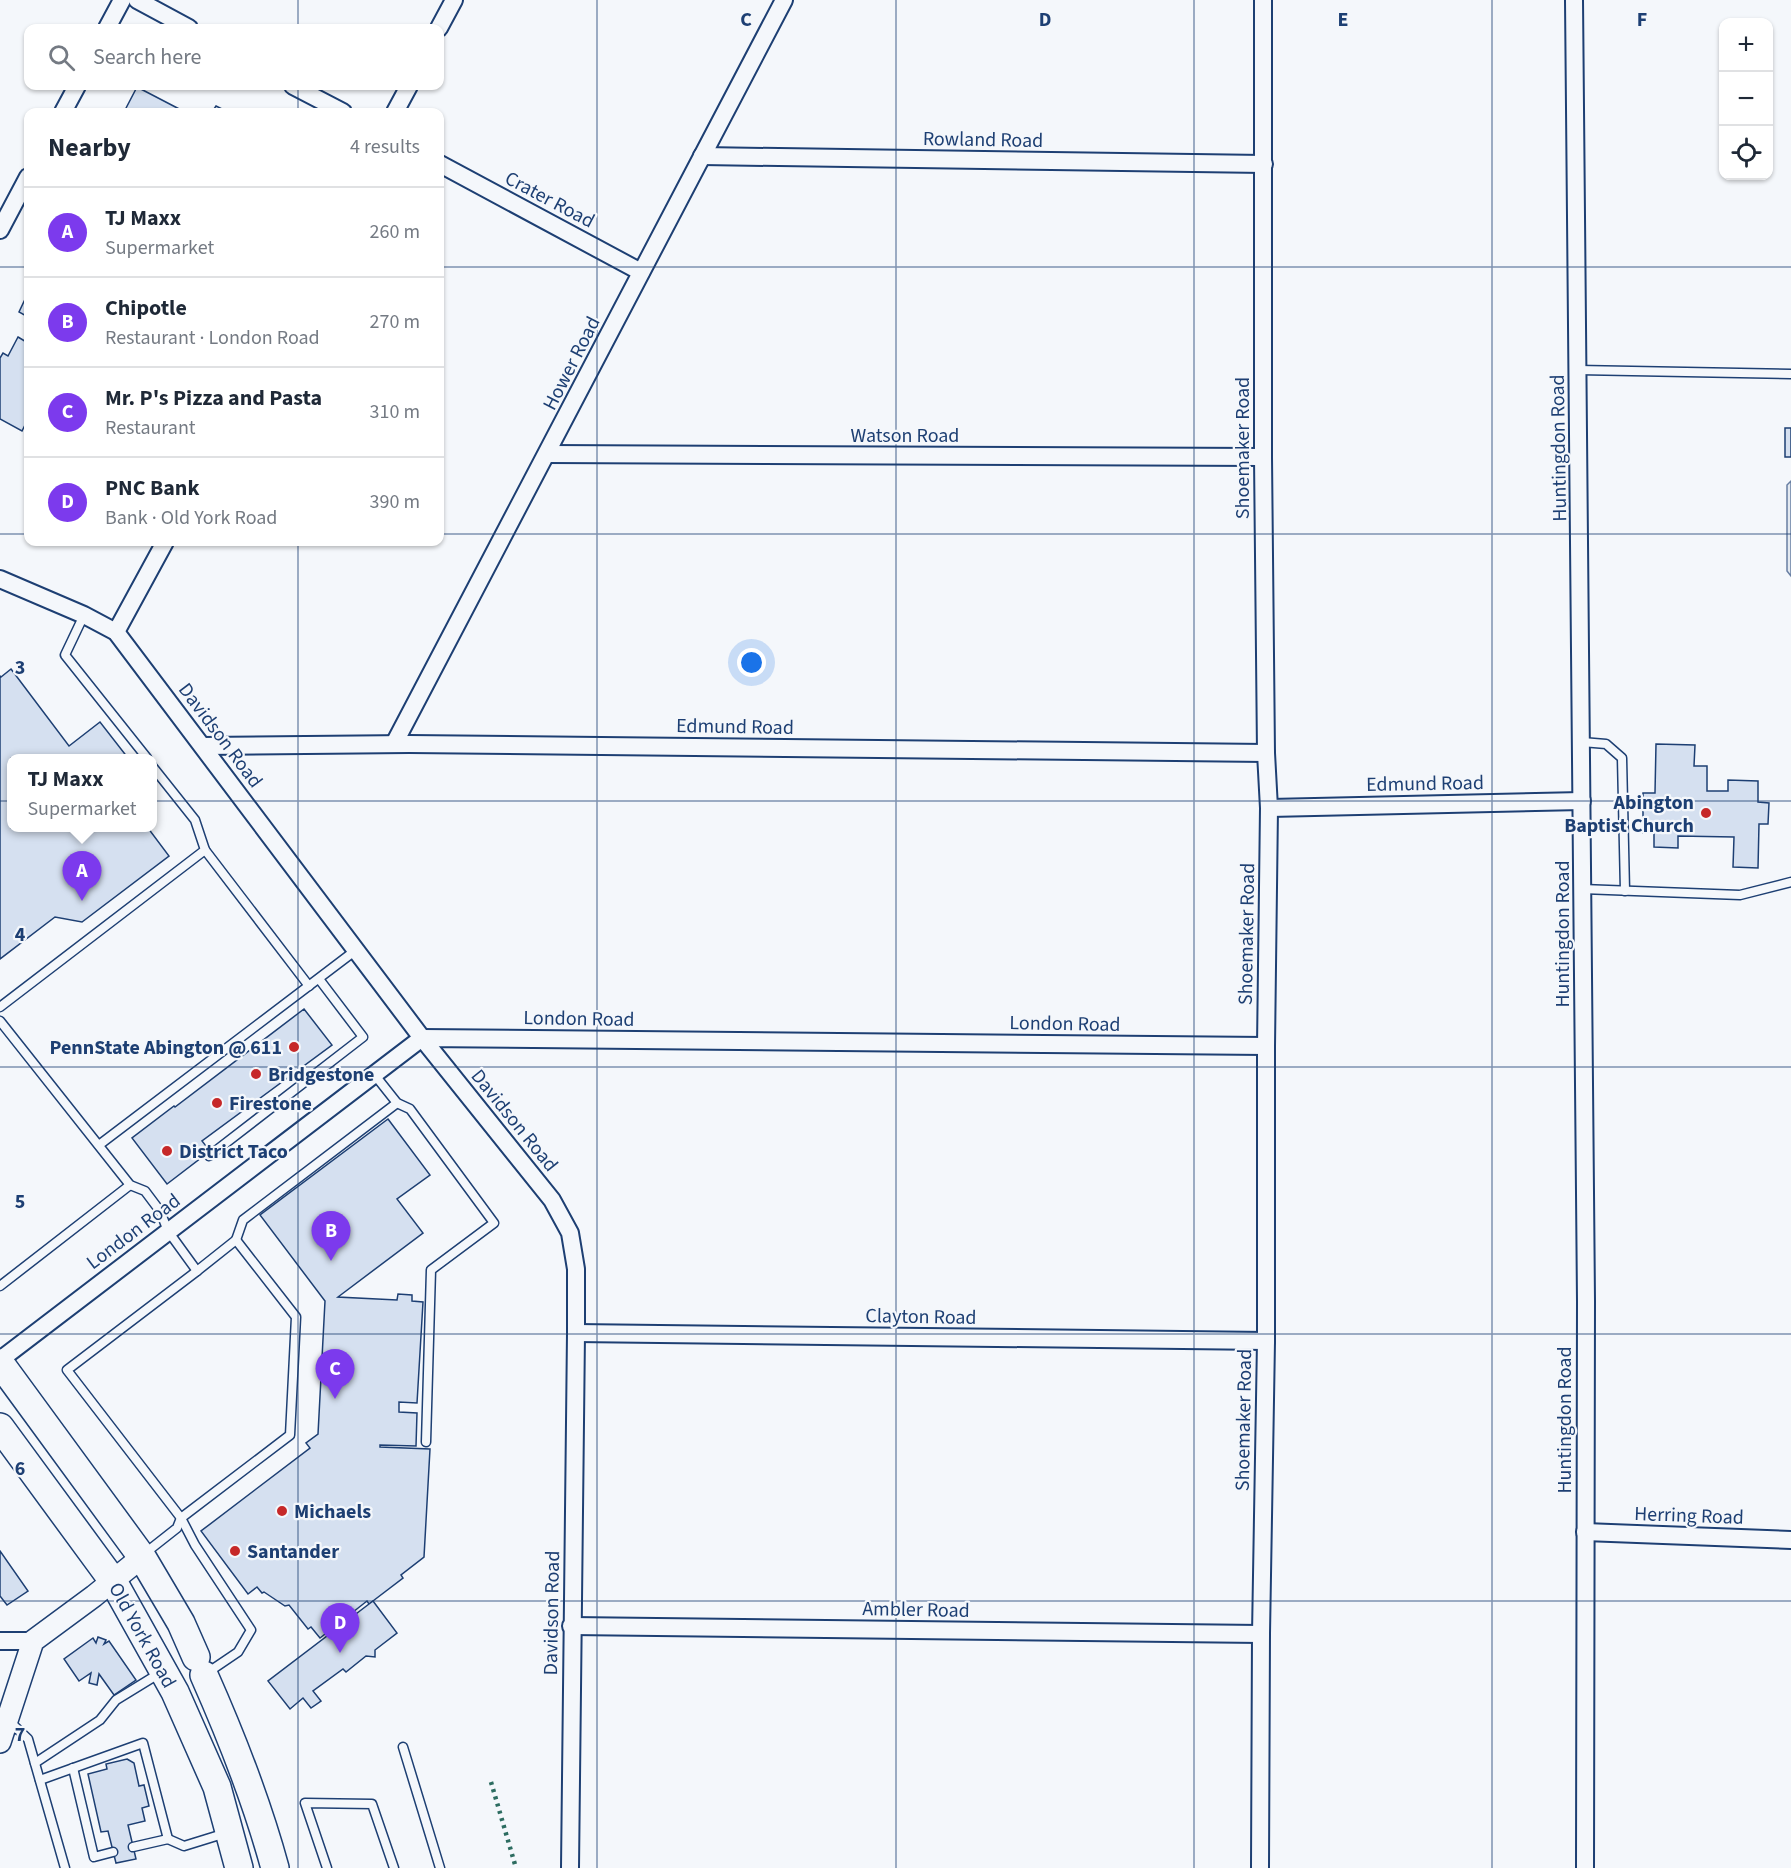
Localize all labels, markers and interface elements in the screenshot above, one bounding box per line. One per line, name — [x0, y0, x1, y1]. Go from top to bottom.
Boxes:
text: C — [740, 6, 752, 34]
text: D — [1039, 6, 1051, 34]
text: E — [1338, 6, 1348, 34]
text: F — [1637, 6, 1647, 34]
map controls — [1719, 18, 1773, 180]
button: + — [1719, 18, 1773, 72]
search box — [24, 24, 444, 90]
icon: search — [45, 41, 78, 74]
text: Search here — [93, 41, 201, 73]
button: − — [1719, 72, 1773, 126]
street label: Rowland Road — [923, 125, 1043, 155]
button: locate — [1719, 126, 1773, 180]
text: Nearby — [48, 129, 131, 166]
text: 4 results — [350, 133, 420, 161]
street label: Crater Road — [500, 165, 599, 235]
text: TJ Maxx — [105, 202, 181, 234]
text: A — [62, 218, 73, 246]
text: 260 m — [370, 218, 420, 246]
text: Supermarket — [105, 234, 214, 262]
text: Chipotle — [105, 292, 187, 324]
text: B — [61, 308, 74, 336]
text: 270 m — [370, 308, 420, 336]
street label: Hower Road — [536, 312, 607, 415]
text: Restaurant · London Road — [105, 324, 320, 352]
street label: Huntingdon Road — [1544, 374, 1574, 522]
street label: Shoemaker Road — [1229, 377, 1257, 519]
text: Mr. P's Pizza and Pasta — [105, 382, 322, 414]
text: C — [62, 398, 73, 426]
text: 310 m — [370, 398, 420, 426]
text: Restaurant — [105, 414, 196, 442]
street label: Watson Road — [851, 422, 959, 450]
text: PNC Bank — [105, 472, 200, 504]
text: D — [61, 488, 74, 516]
text: 390 m — [370, 488, 420, 516]
text: Bank · Old York Road — [105, 504, 277, 532]
your location — [737, 648, 766, 677]
text: 3 — [15, 654, 25, 682]
street label: Davidson Road — [171, 677, 269, 794]
street label: Edmund Road — [676, 712, 794, 742]
popup — [7, 754, 157, 832]
text: TJ Maxx — [27, 763, 104, 795]
street label: Edmund Road — [1366, 769, 1484, 799]
place label: Abington Baptist Church — [1564, 789, 1694, 840]
text: Supermarket — [27, 795, 137, 823]
marker: Abington Baptist Church — [1699, 806, 1713, 820]
pin: A — [62, 852, 101, 901]
street label: Huntingdon Road — [1549, 860, 1577, 1008]
street label: Shoemaker Road — [1232, 863, 1262, 1005]
text: 4 — [15, 921, 26, 949]
street label: London Road — [523, 1004, 635, 1034]
street label: London Road — [1009, 1009, 1121, 1039]
place label: PennState Abington @ 611 — [50, 1034, 282, 1062]
marker: PennState Abington @ 611 — [287, 1040, 301, 1054]
place label: Bridgestone — [268, 1061, 374, 1089]
street label: Davidson Road — [464, 1063, 564, 1178]
marker: Bridgestone — [249, 1067, 263, 1081]
place label: Firestone — [229, 1090, 312, 1118]
marker: Firestone — [210, 1096, 224, 1110]
place label: District Taco — [179, 1138, 288, 1166]
marker: District Taco — [160, 1144, 174, 1158]
street label: London Road — [81, 1187, 186, 1276]
text: 5 — [15, 1188, 25, 1216]
pin: B — [312, 1212, 350, 1261]
street label: Clayton Road — [865, 1302, 977, 1332]
street label: Huntingdon Road — [1551, 1346, 1579, 1494]
street label: Shoemaker Road — [1229, 1349, 1259, 1491]
pin: C — [316, 1350, 354, 1399]
text: 6 — [15, 1455, 25, 1483]
place label: Michaels — [294, 1498, 371, 1526]
street label: Herring Road — [1634, 1500, 1744, 1532]
marker: Michaels — [275, 1504, 289, 1518]
place label: Santander — [247, 1538, 339, 1566]
marker: Santander — [228, 1544, 242, 1558]
street label: Davidson Road — [537, 1550, 567, 1676]
street label: Old York Road — [102, 1578, 183, 1693]
street label: Ambler Road — [862, 1595, 970, 1625]
pin: D — [320, 1604, 360, 1653]
text: 7 — [15, 1721, 25, 1749]

